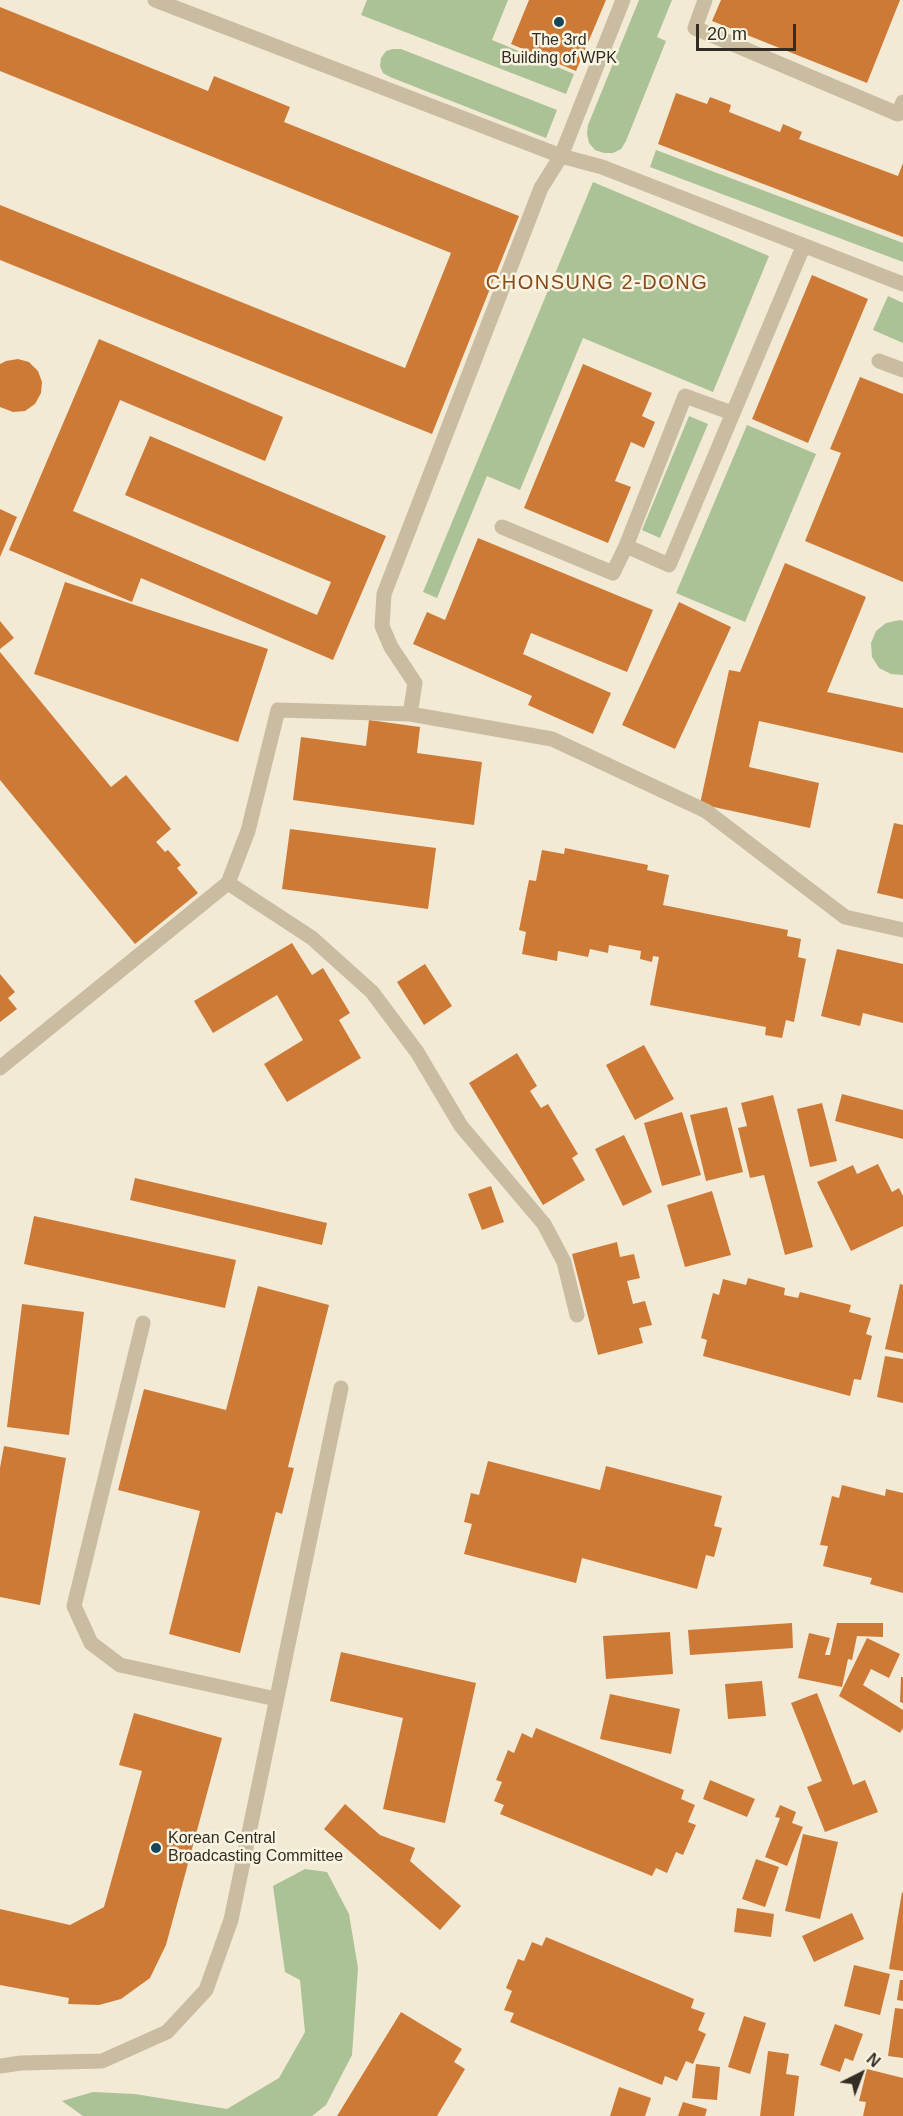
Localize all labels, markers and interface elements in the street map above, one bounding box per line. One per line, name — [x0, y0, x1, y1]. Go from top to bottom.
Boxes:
scale bar — [699, 12, 800, 50]
marker: The 3rd Building of WPK — [552, 15, 566, 29]
text: 20 m — [707, 24, 747, 44]
place label: The 3rd Building of WPK — [501, 31, 617, 69]
district label: CHONSUNG 2-DONG — [486, 271, 708, 295]
place label: Korean Central Broadcasting Committee — [168, 1829, 343, 1867]
marker: Korean Central Broadcasting Committee — [149, 1841, 163, 1855]
north arrow — [831, 2044, 891, 2104]
text: N — [863, 2050, 883, 2070]

